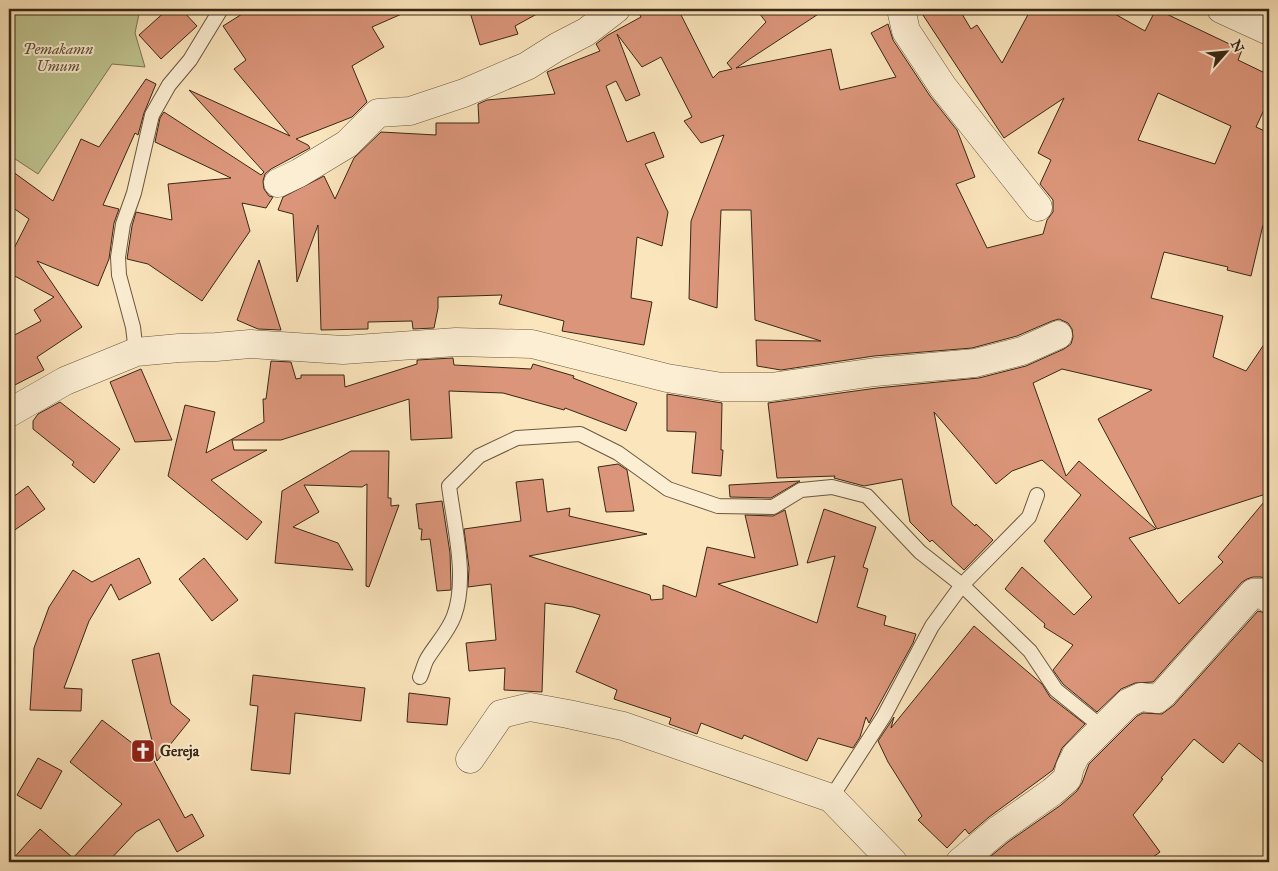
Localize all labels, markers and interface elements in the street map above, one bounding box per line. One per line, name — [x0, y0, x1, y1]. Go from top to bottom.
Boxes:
north arrow — [1200, 28, 1250, 78]
text: N — [1227, 37, 1247, 56]
park label: Pemakamn Umum — [23, 40, 93, 75]
church icon: Gereja — [130, 738, 156, 764]
place label: Gereja — [160, 742, 200, 761]

